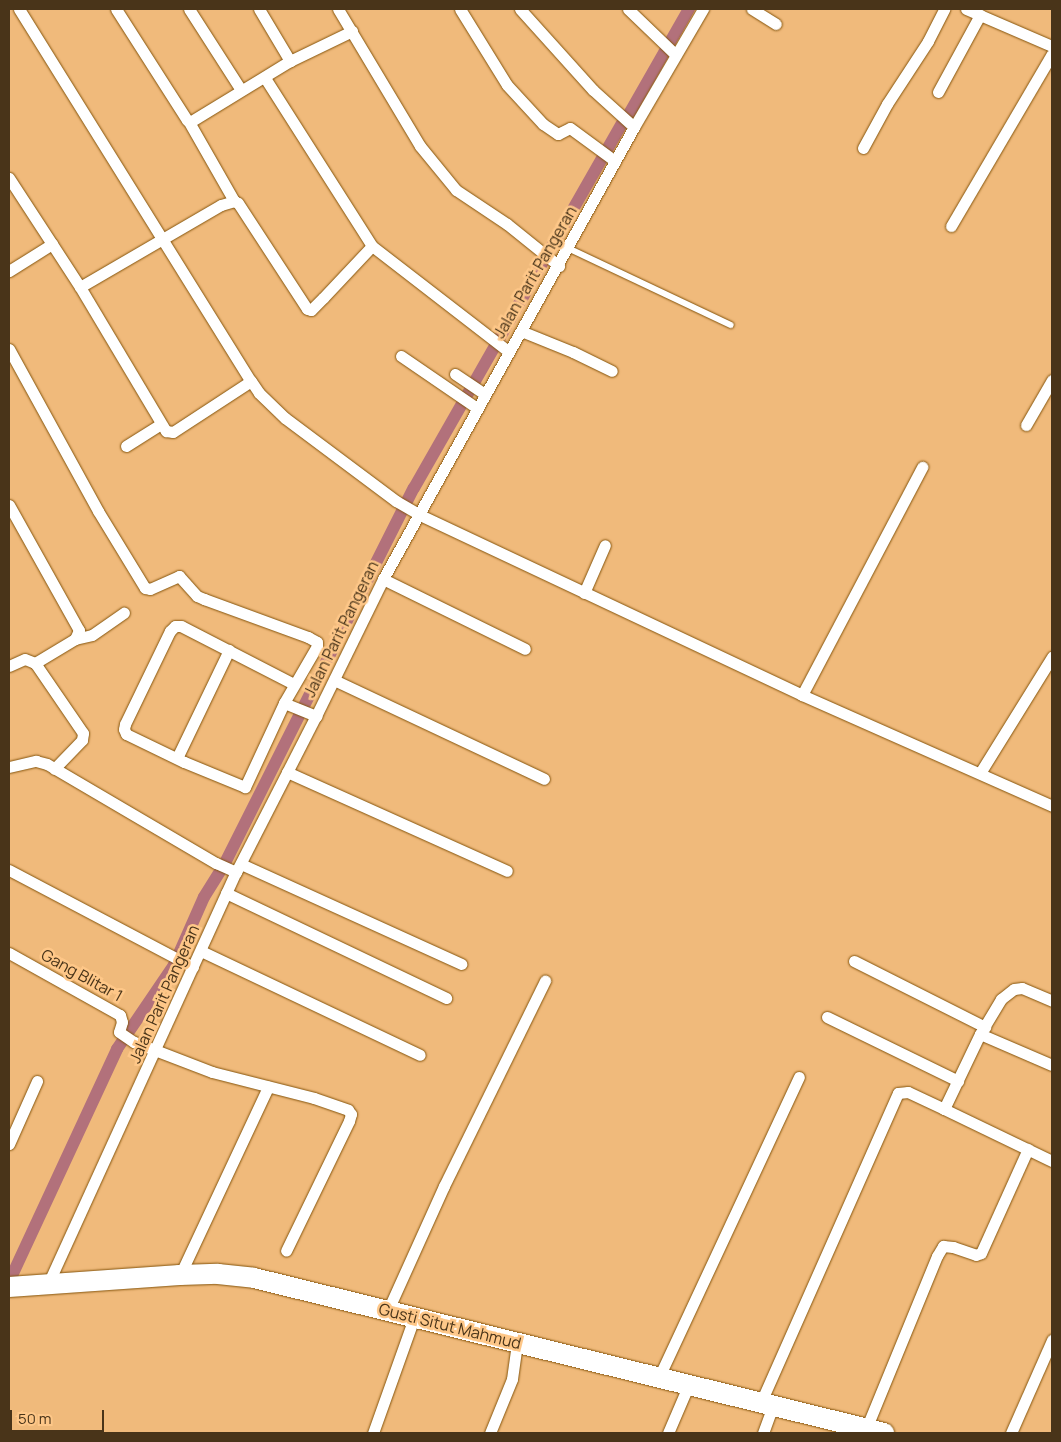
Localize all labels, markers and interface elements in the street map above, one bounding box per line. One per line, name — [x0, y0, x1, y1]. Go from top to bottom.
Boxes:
street label: Jalan Parit Pangeran — [489, 203, 581, 341]
street label: Jalan Parit Pangeran — [300, 558, 382, 700]
street label: Jalan Parit Pangeran — [125, 922, 203, 1066]
street label: Gang Blitar 1 — [38, 945, 126, 1005]
street label: Gusti Situt Mahmud — [377, 1299, 523, 1353]
scale bar — [12, 1400, 106, 1432]
text: 50 m — [18, 1408, 52, 1429]

